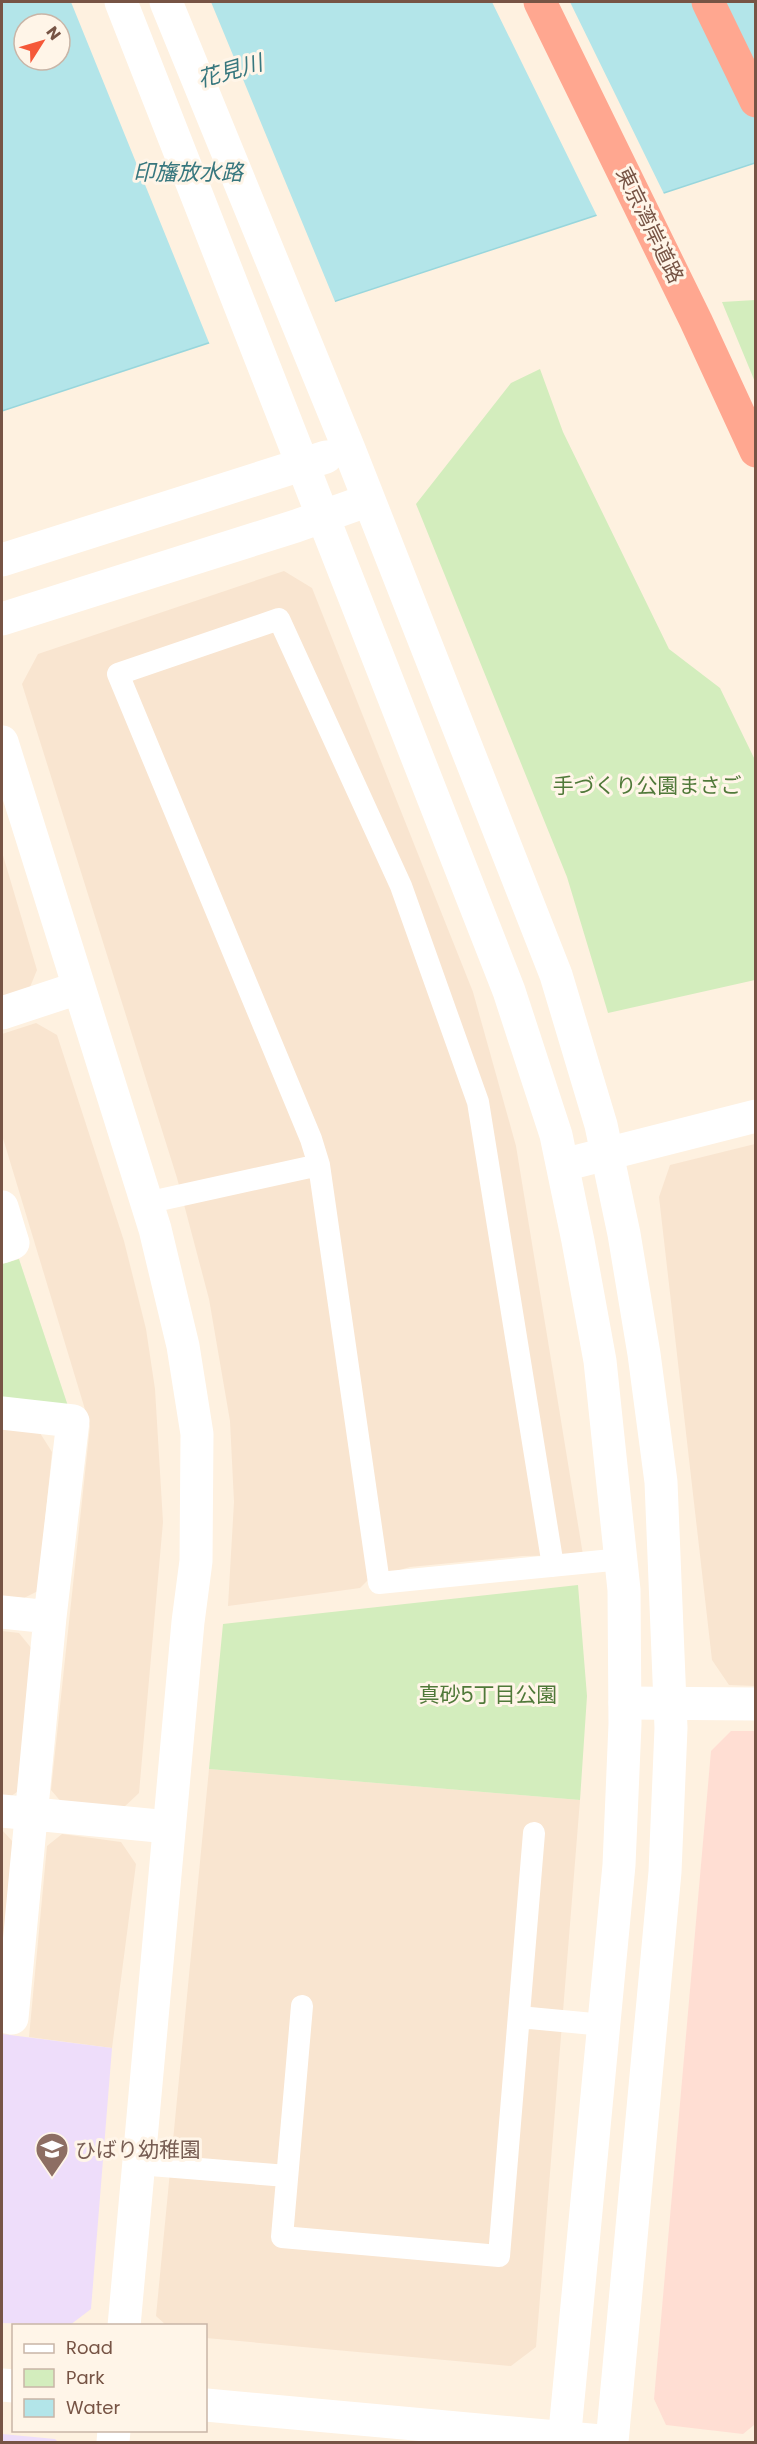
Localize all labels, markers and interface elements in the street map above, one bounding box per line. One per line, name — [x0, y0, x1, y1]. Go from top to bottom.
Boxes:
north arrow — [12, 12, 72, 72]
text: N — [41, 22, 66, 45]
water label: 花見川 — [194, 46, 268, 95]
water label: 印旛放水路 — [133, 157, 245, 188]
street label: 東京湾岸道路 — [609, 162, 691, 288]
park label: 手づくり公園まさご — [553, 771, 742, 800]
park label: 真砂5丁目公園 — [418, 1680, 558, 1709]
school or university icon: ひばり幼稚園 — [34, 2131, 70, 2178]
place label: ひばり幼稚園 — [75, 2135, 201, 2164]
legend — [12, 2324, 207, 2432]
text: Road — [66, 2335, 113, 2360]
text: Park — [66, 2365, 105, 2390]
text: Water — [66, 2395, 120, 2420]

